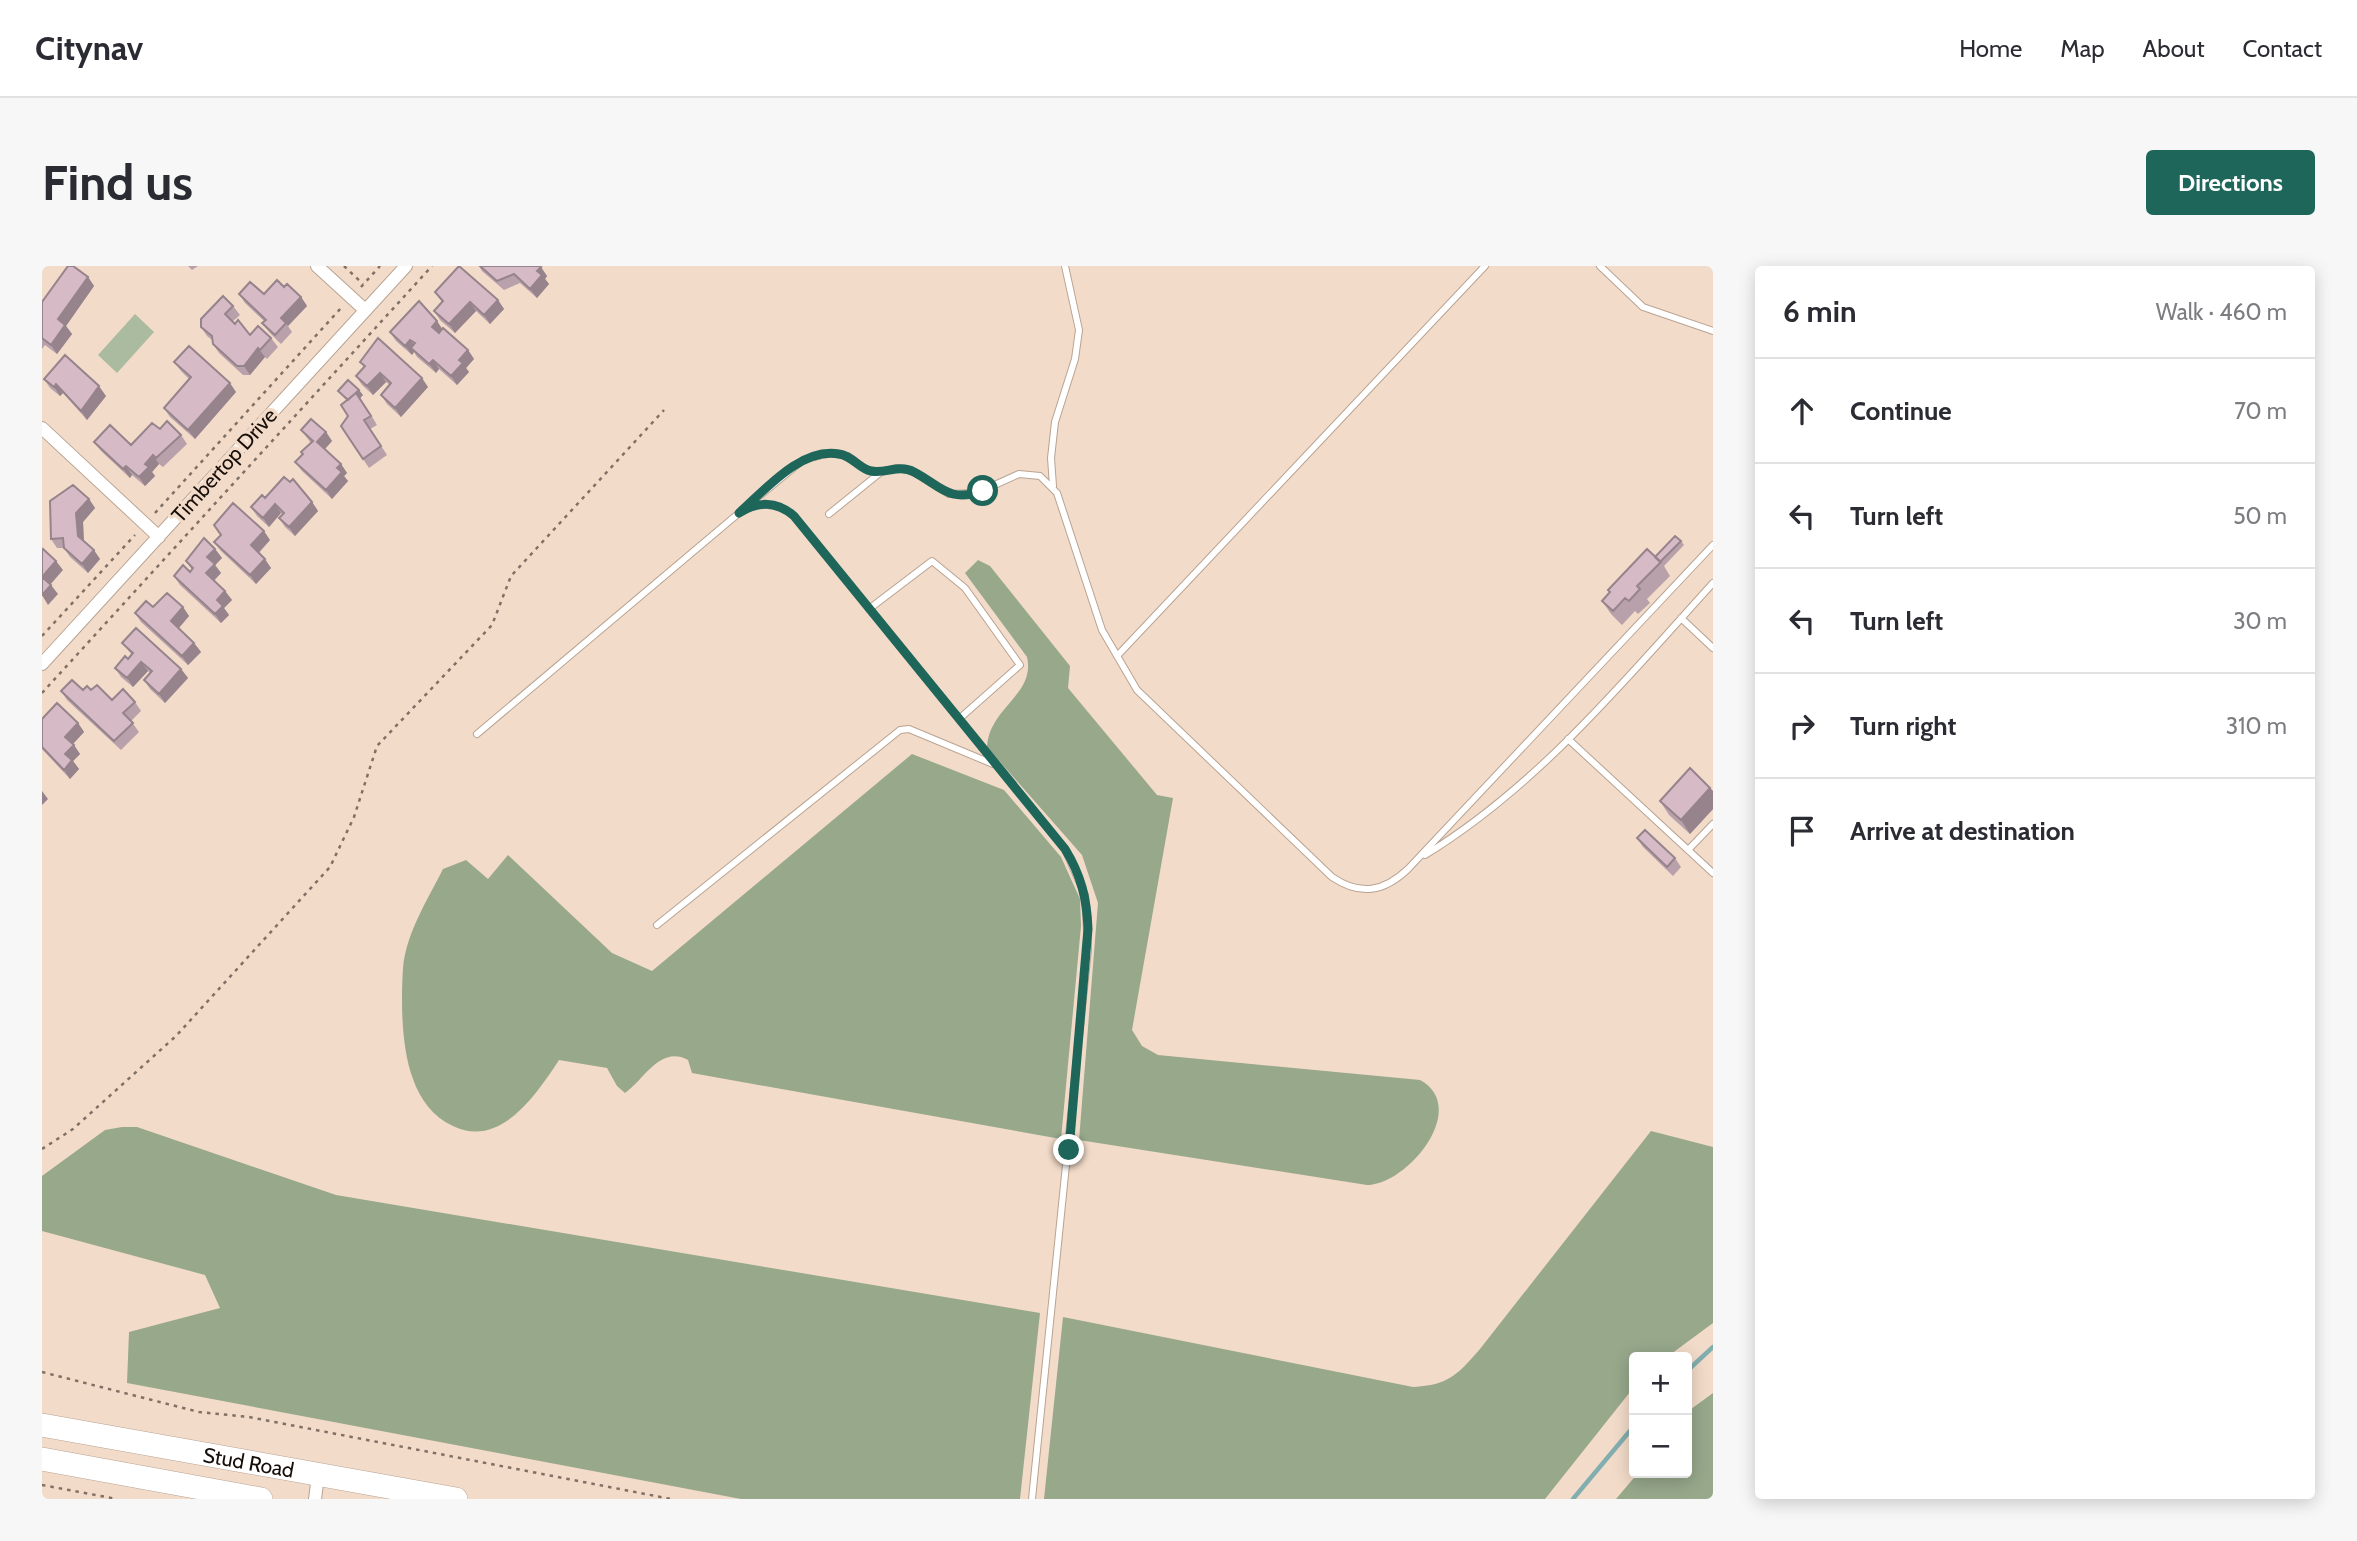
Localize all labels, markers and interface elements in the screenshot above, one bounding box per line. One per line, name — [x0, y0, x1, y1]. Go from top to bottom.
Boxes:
text: Citynav — [35, 28, 143, 68]
text: Home — [1959, 34, 2022, 63]
text: Map — [2060, 34, 2105, 63]
text: About — [2143, 34, 2205, 63]
text: Contact — [2243, 34, 2322, 63]
button: Directions — [2146, 150, 2315, 215]
text: Find us — [42, 153, 193, 212]
text: 6 min — [1783, 293, 1856, 330]
text: Walk · 460 m — [2156, 298, 2287, 326]
icon: ahead — [1783, 392, 1821, 430]
text: Continue — [1850, 395, 1952, 427]
text: 70 m — [2234, 397, 2287, 425]
street label: Timbertop Drive — [166, 403, 282, 527]
route start — [967, 475, 998, 506]
icon: left — [1783, 497, 1821, 535]
text: Turn left — [1850, 500, 1943, 532]
text: 50 m — [2233, 502, 2287, 530]
icon: left — [1783, 602, 1821, 640]
text: Turn left — [1850, 605, 1943, 637]
text: 30 m — [2233, 607, 2287, 635]
icon: right — [1783, 707, 1821, 745]
text: Turn right — [1850, 710, 1956, 742]
text: 310 m — [2226, 712, 2287, 740]
icon: arrive — [1783, 812, 1821, 850]
text: Arrive at destination — [1850, 815, 2075, 847]
route end — [1053, 1134, 1084, 1165]
map controls — [1629, 1352, 1692, 1478]
button: + — [1629, 1352, 1692, 1415]
button: − — [1629, 1415, 1692, 1478]
street label: Stud Road — [201, 1442, 296, 1482]

